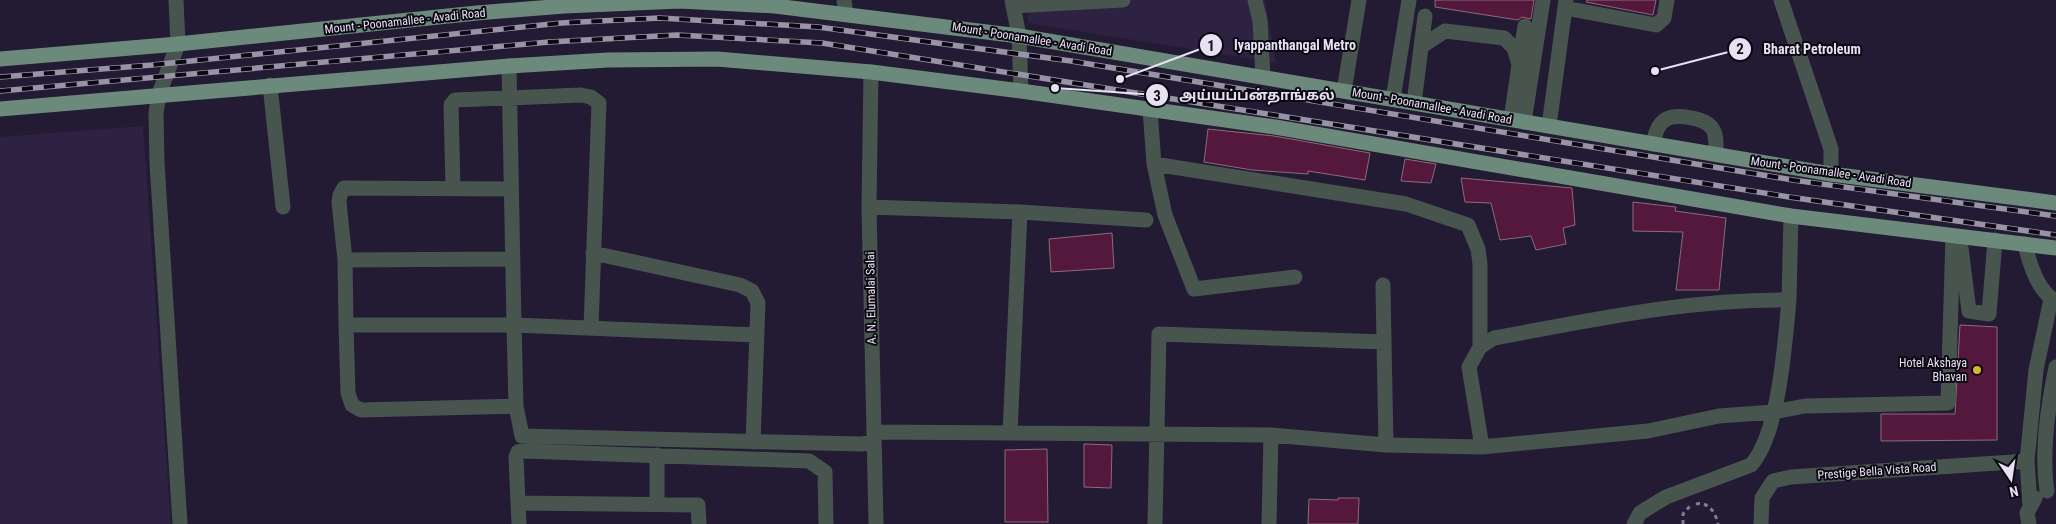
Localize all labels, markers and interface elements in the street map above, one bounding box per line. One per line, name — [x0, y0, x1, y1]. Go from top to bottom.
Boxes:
street label: Mount - Poonamallee - Avadi Road — [324, 6, 486, 36]
street label: Mount - Poonamallee - Avadi Road — [951, 19, 1113, 59]
callout: Iyappanthangal Metro — [1199, 31, 1365, 60]
callout: Bharat Petroleum — [1728, 34, 1871, 63]
text: 1 — [1207, 37, 1215, 55]
text: Iyappanthangal Metro — [1234, 37, 1356, 53]
text: 2 — [1736, 40, 1744, 58]
text: Bharat Petroleum — [1763, 41, 1861, 57]
callout: அய்யப்பன்தாங்கல் — [1144, 81, 1344, 110]
street label: Mount - Poonamallee - Avadi Road — [1351, 85, 1513, 127]
text: 3 — [1153, 87, 1161, 105]
text: அய்யப்பன்தாங்கல் — [1179, 87, 1335, 105]
street label: Mount - Poonamallee - Avadi Road — [1750, 154, 1912, 190]
street label: A. N. Elumalai Salai — [863, 252, 879, 344]
place label: Hotel Akshaya Bhavan — [1899, 356, 1967, 384]
marker: Hotel Akshaya Bhavan — [1971, 364, 1983, 376]
north arrow — [1986, 454, 2036, 504]
street label: Prestige Bella Vista Road — [1817, 460, 1937, 482]
text: N — [2008, 483, 2020, 500]

